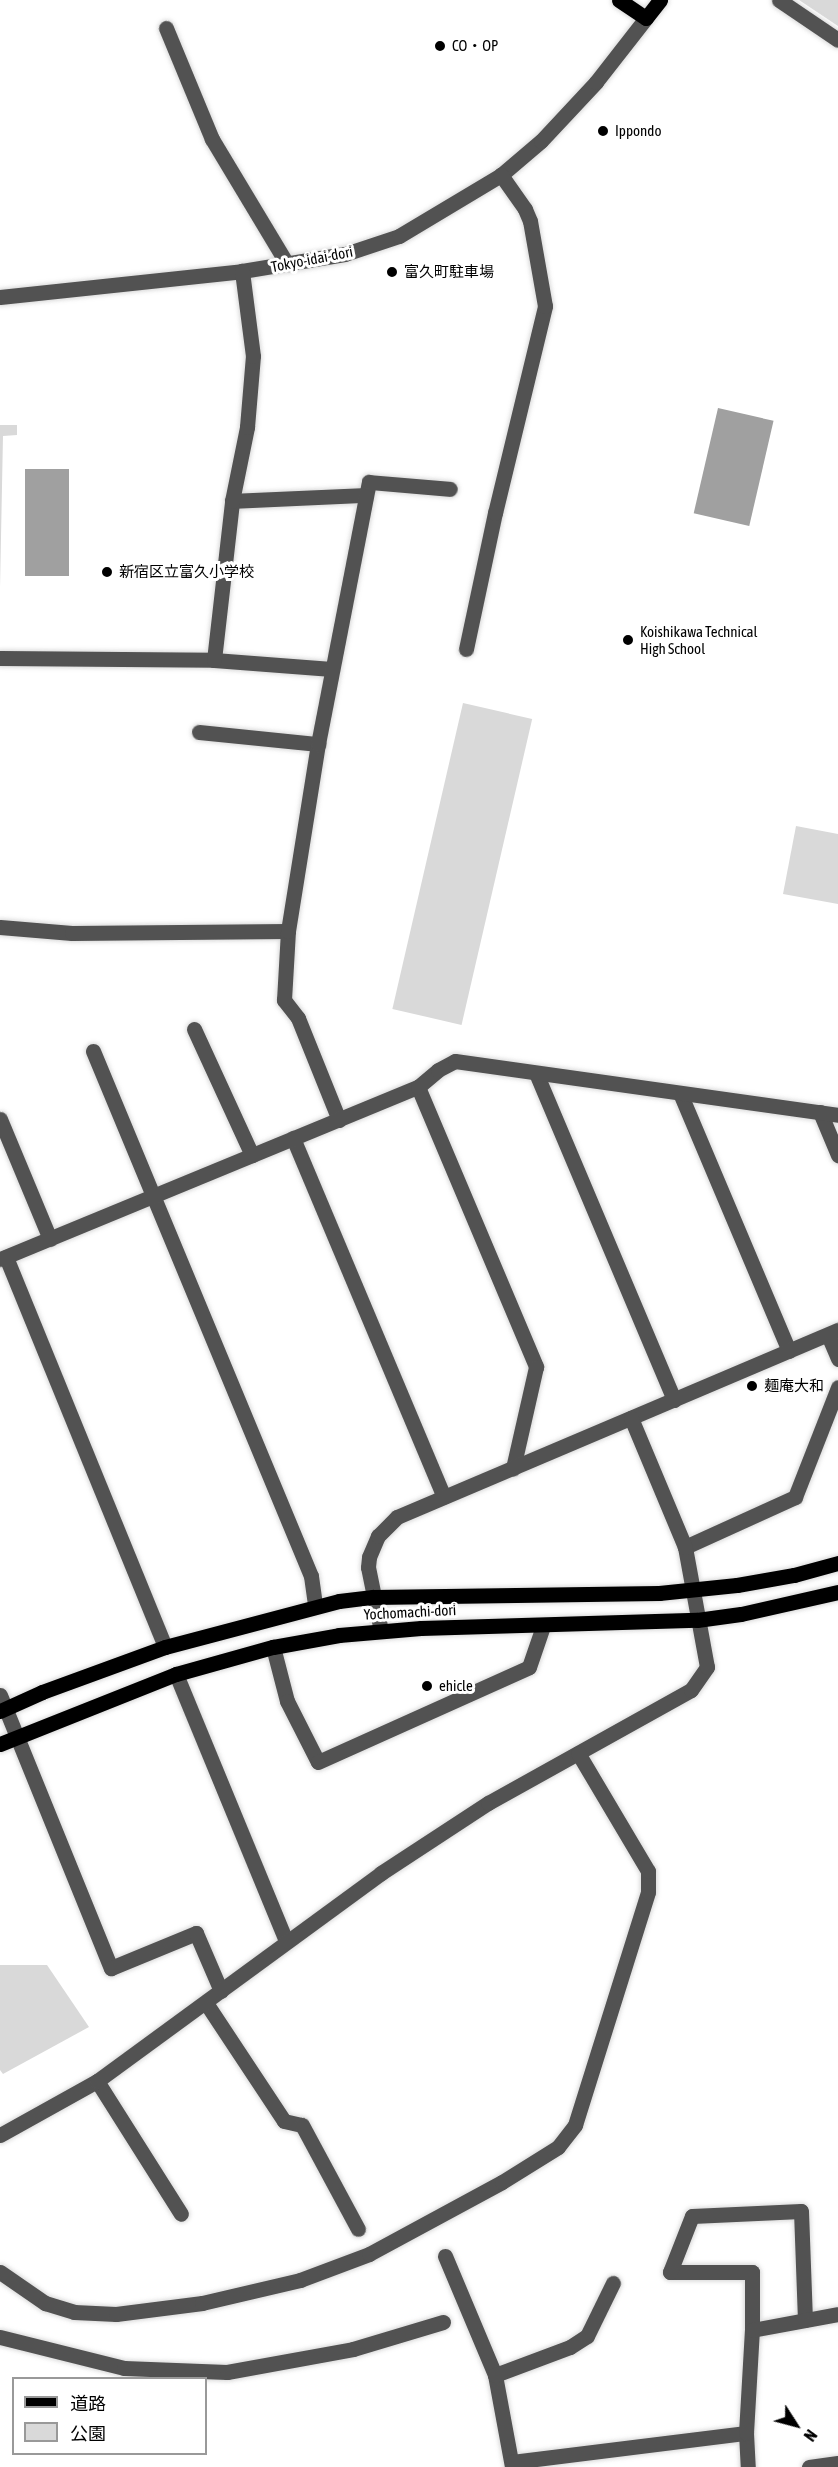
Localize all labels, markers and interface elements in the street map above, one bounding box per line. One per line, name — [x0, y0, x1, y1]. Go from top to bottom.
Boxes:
place label: CO・OP — [452, 37, 498, 55]
marker: CO・OP — [433, 39, 447, 53]
place label: Ippondo — [615, 122, 662, 140]
marker: Ippondo — [596, 124, 610, 138]
street label: Tokyo-idai-dori — [270, 242, 354, 276]
place label: 富久町駐車場 — [404, 263, 494, 281]
marker: 富久町駐車場 — [385, 265, 399, 279]
place label: 新宿区立富久小学校 — [119, 563, 254, 581]
marker: 新宿区立富久小学校 — [100, 565, 114, 579]
place label: Koishikawa Technical High School — [640, 622, 757, 657]
marker: Koishikawa Technical High School — [621, 633, 635, 647]
place label: 麺庵大和 — [764, 1377, 824, 1395]
marker: 麺庵大和 — [745, 1379, 759, 1393]
street label: Yochomachi-dori — [363, 1601, 457, 1623]
place label: ehicle — [439, 1677, 473, 1695]
marker: ehicle — [420, 1679, 434, 1693]
legend — [12, 2377, 207, 2455]
text: 道路 — [70, 2393, 106, 2414]
north arrow — [766, 2395, 826, 2455]
text: 公園 — [70, 2423, 106, 2444]
text: N — [801, 2426, 821, 2445]

